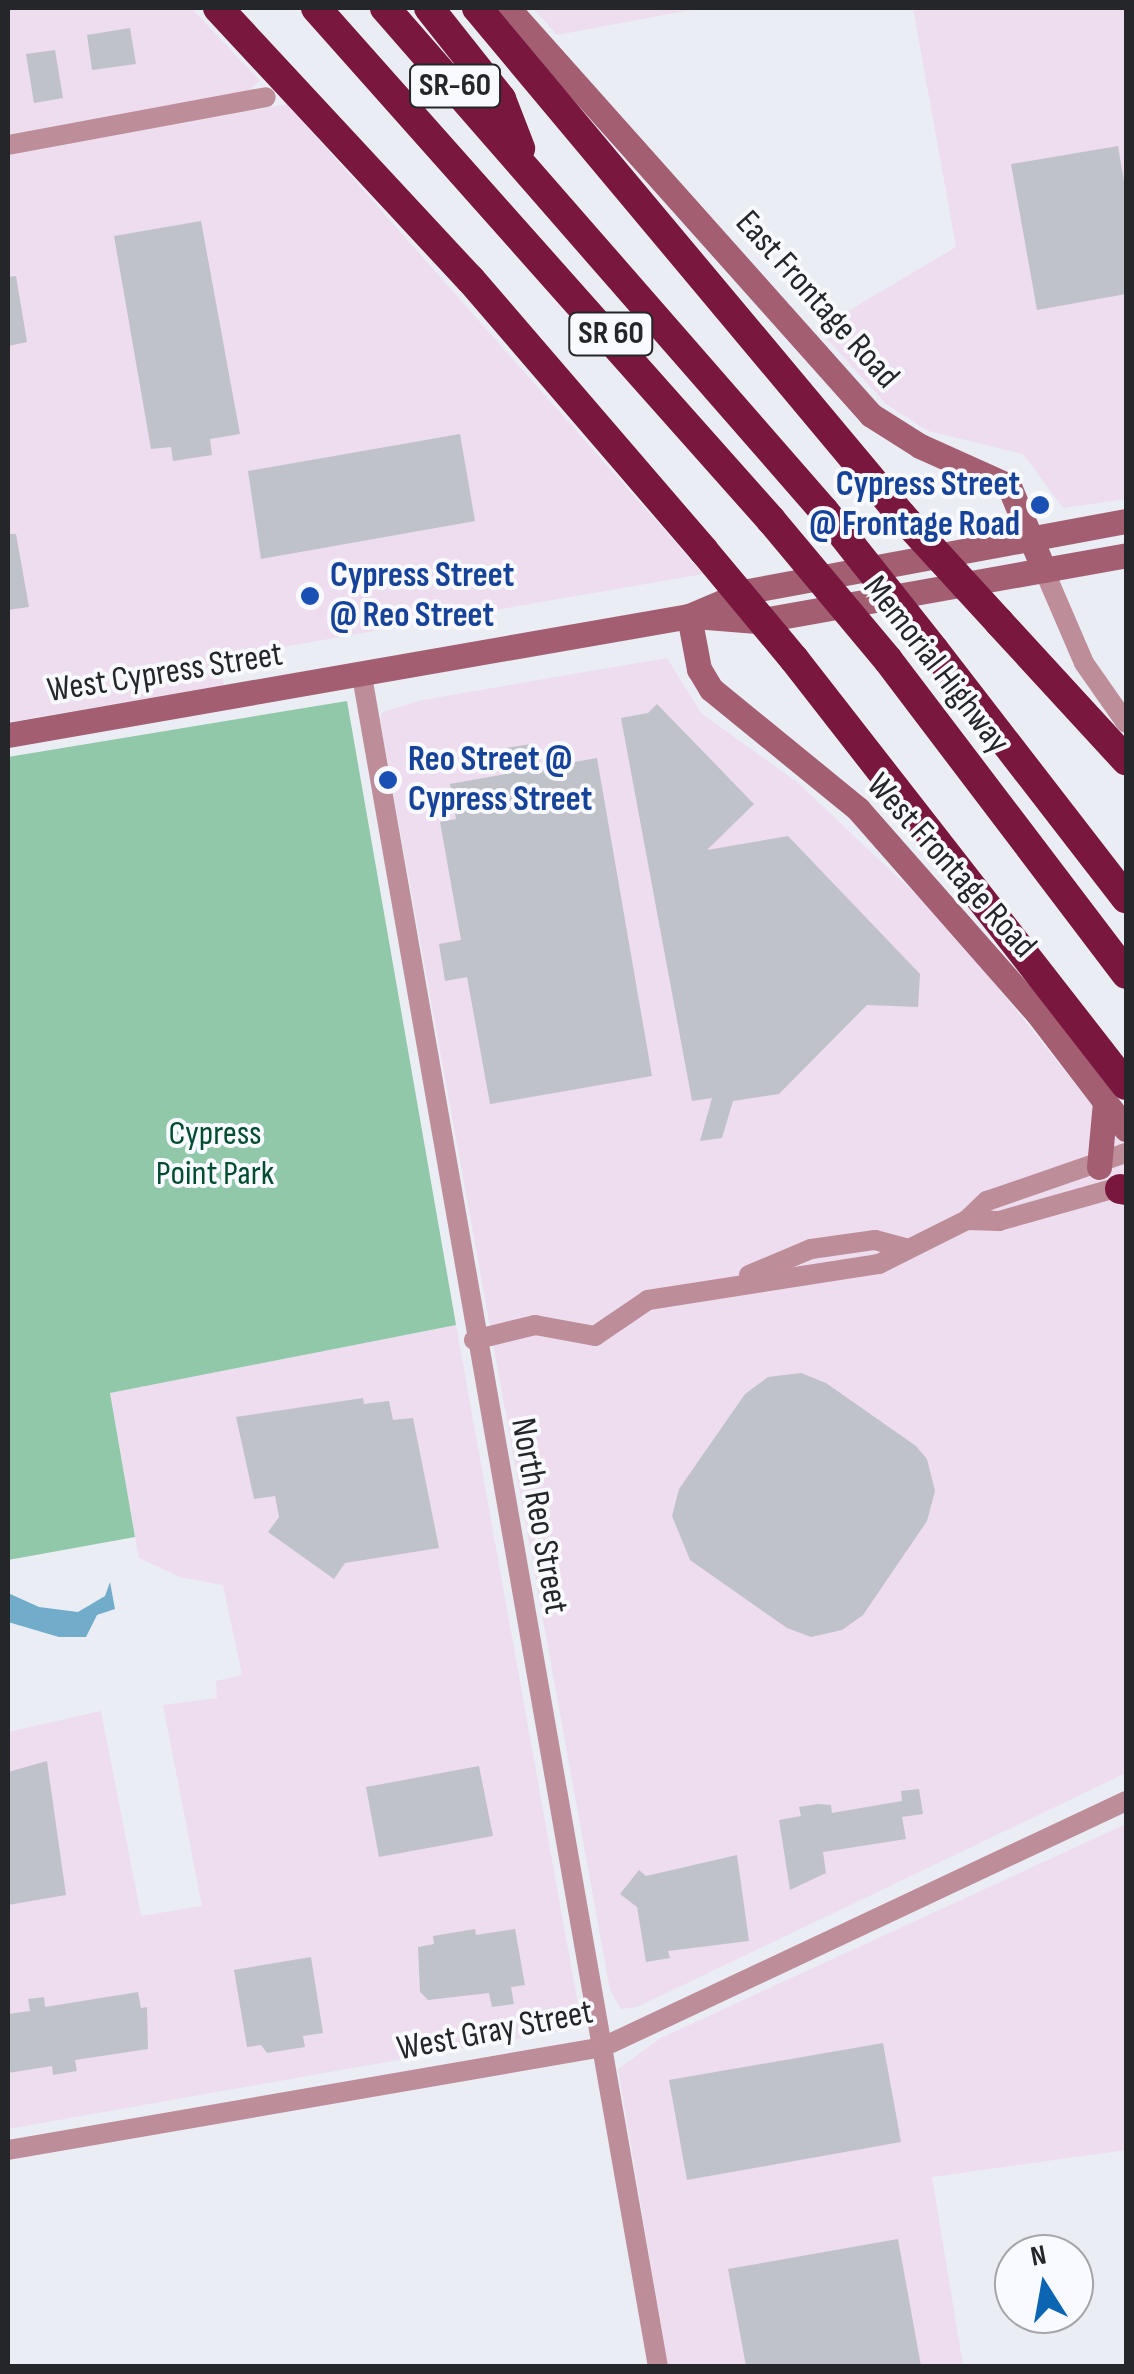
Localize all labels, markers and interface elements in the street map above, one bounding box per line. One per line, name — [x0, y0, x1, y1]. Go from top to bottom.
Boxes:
road number: SR-60 — [408, 59, 502, 113]
street label: East Frontage Road — [726, 203, 908, 397]
road number: SR 60 — [566, 307, 656, 361]
place label: Cypress Street @ Frontage Road — [810, 464, 1020, 546]
marker: Cypress Street @ Frontage Road — [1029, 494, 1051, 516]
place label: Cypress Street @ Reo Street — [330, 555, 514, 637]
street label: Memorial Highway — [854, 568, 1018, 762]
marker: Cypress Street @ Reo Street — [299, 585, 321, 607]
street label: West Cypress Street — [44, 634, 286, 712]
place label: Reo Street @ Cypress Street — [408, 739, 592, 821]
street label: West Frontage Road — [857, 765, 1045, 967]
marker: Reo Street @ Cypress Street — [377, 769, 399, 791]
park label: Cypress Point Park — [156, 1113, 274, 1195]
street label: North Reo Street — [501, 1415, 577, 1617]
street label: West Gray Street — [394, 1991, 596, 2071]
north arrow — [994, 2234, 1094, 2334]
text: N — [1028, 2238, 1049, 2274]

